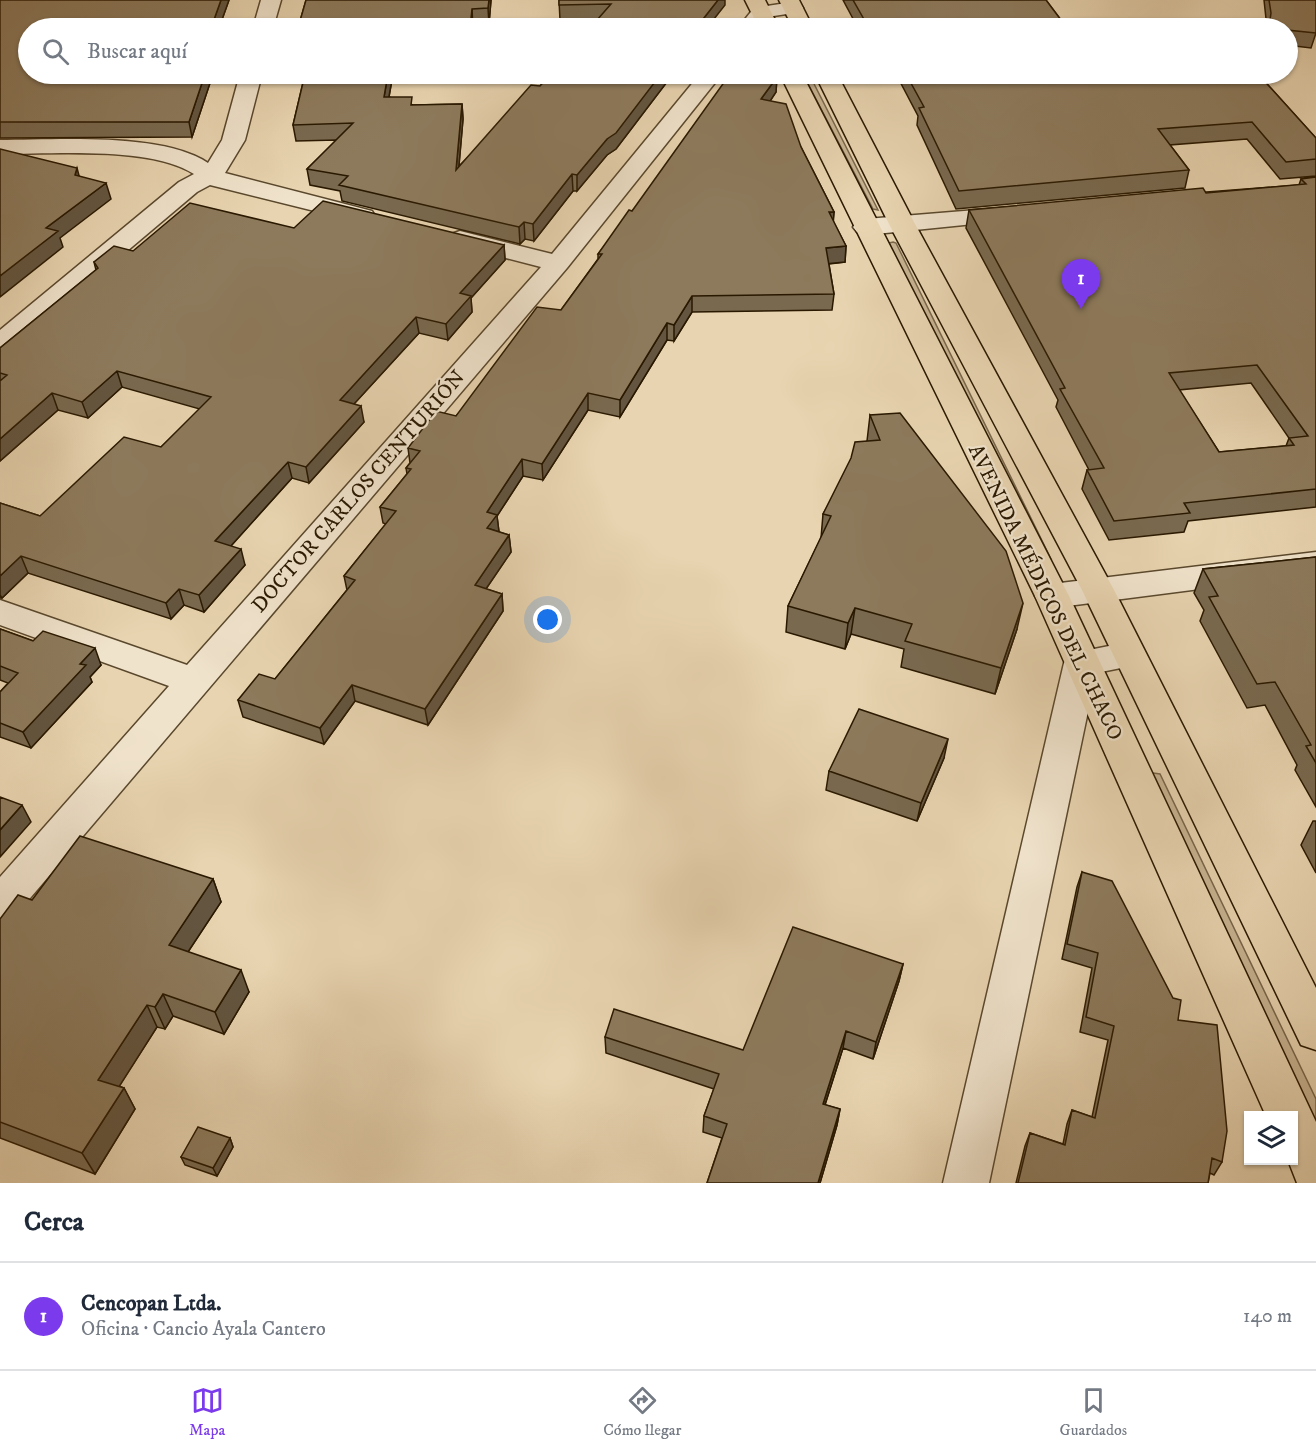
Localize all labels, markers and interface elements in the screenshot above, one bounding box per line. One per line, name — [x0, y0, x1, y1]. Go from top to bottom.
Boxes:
search box — [18, 18, 1298, 84]
icon: search — [39, 35, 72, 68]
text: Buscar aquí — [87, 38, 187, 65]
pin: 1 — [1062, 260, 1100, 309]
street label: DOCTOR CARLOS CENTURIÓN — [245, 364, 471, 618]
street label: AVENIDA MÉDICOS DEL CHACO — [962, 440, 1129, 745]
your location — [533, 605, 562, 634]
map controls — [1244, 1111, 1298, 1165]
button: layers — [1244, 1111, 1298, 1165]
text: Cerca — [24, 1206, 84, 1239]
text: Cencopan Ltda. — [81, 1290, 222, 1317]
text: 1 — [40, 1304, 47, 1329]
text: 140 m — [1243, 1304, 1292, 1329]
text: Oficina · Cancio Ayala Cantero — [81, 1317, 326, 1342]
tab: Mapa — [189, 1384, 225, 1440]
tab: Cómo llegar — [603, 1384, 682, 1440]
tab: Guardados — [1060, 1384, 1127, 1440]

